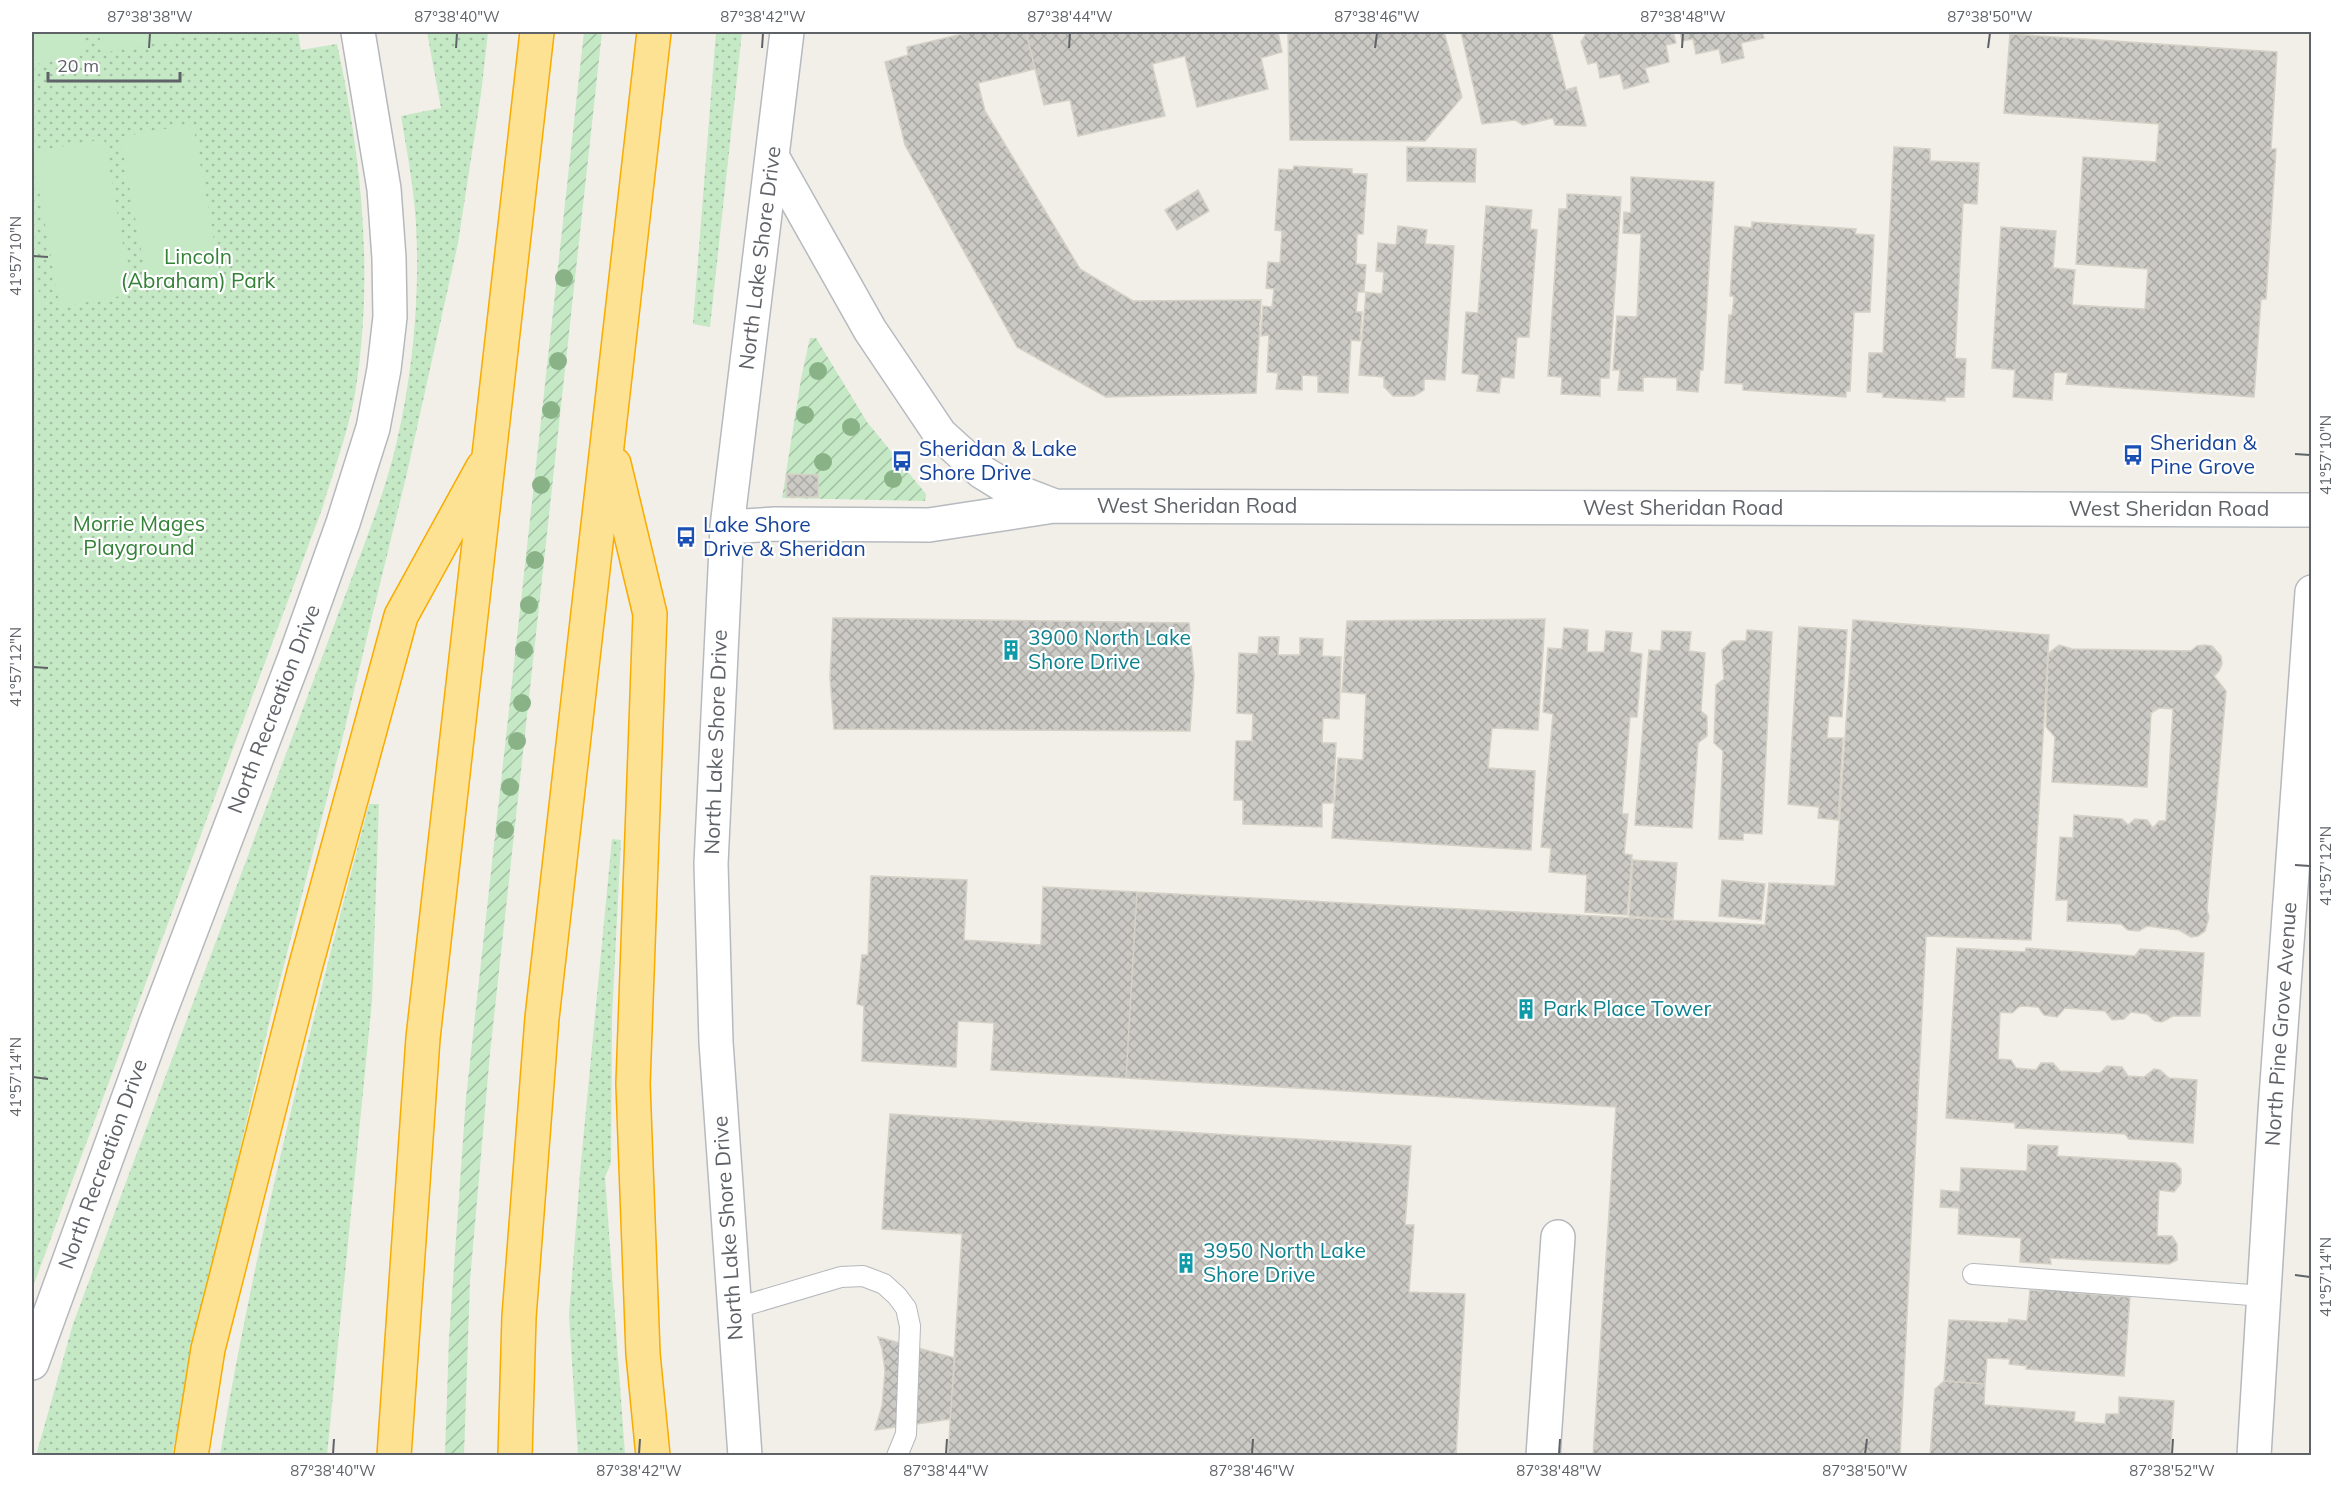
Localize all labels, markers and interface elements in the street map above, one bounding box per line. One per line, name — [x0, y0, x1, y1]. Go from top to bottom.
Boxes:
text: 87°38'38"W — [107, 7, 193, 26]
text: 87°38'40"W — [414, 7, 500, 26]
text: 87°38'42"W — [720, 7, 806, 26]
text: 87°38'44"W — [1027, 7, 1113, 26]
text: 87°38'46"W — [1334, 7, 1420, 26]
text: 87°38'48"W — [1640, 7, 1726, 26]
text: 87°38'50"W — [1947, 7, 2033, 26]
scale bar — [48, 45, 180, 83]
text: 20 m — [57, 54, 99, 77]
street label: North Lake Shore Drive — [732, 145, 786, 371]
text: 41°57'10"N — [6, 216, 25, 296]
park label: Lincoln (Abraham) Park — [121, 243, 275, 293]
text: 41°57'10"N — [2316, 415, 2335, 495]
place label: Sheridan & Pine Grove — [2150, 429, 2257, 479]
place label: Sheridan & Lake Shore Drive — [919, 435, 1077, 485]
bus stop icon: Sheridan & Pine Grove — [2121, 443, 2145, 467]
bus stop icon: Sheridan & Lake Shore Drive — [890, 449, 914, 473]
street label: West Sheridan Road — [1097, 492, 1297, 518]
street label: West Sheridan Road — [1583, 494, 1783, 520]
street label: West Sheridan Road — [2069, 495, 2269, 521]
park label: Morrie Mages Playground — [73, 510, 205, 560]
place label: Lake Shore Drive & Sheridan — [703, 511, 866, 561]
bus stop icon: Lake Shore Drive & Sheridan — [674, 525, 698, 549]
street label: North Recreation Drive — [221, 601, 325, 817]
place label: 3900 North Lake Shore Drive — [1028, 624, 1191, 674]
text: 41°57'12"N — [6, 627, 25, 707]
street label: North Lake Shore Drive — [698, 629, 732, 855]
building icon: 3900 North Lake Shore Drive — [999, 638, 1023, 662]
text: 41°57'12"N — [2316, 826, 2335, 906]
street label: North Pine Grove Avenue — [2259, 901, 2302, 1147]
place label: Park Place Tower — [1543, 995, 1711, 1021]
building icon: Park Place Tower — [1514, 997, 1538, 1021]
text: 41°57'14"N — [6, 1037, 25, 1117]
street label: North Recreation Drive — [52, 1055, 152, 1272]
street label: North Lake Shore Drive — [706, 1115, 748, 1341]
place label: 3950 North Lake Shore Drive — [1203, 1237, 1366, 1287]
text: 41°57'14"N — [2316, 1237, 2335, 1317]
building icon: 3950 North Lake Shore Drive — [1174, 1251, 1198, 1275]
text: 87°38'40"W — [290, 1461, 376, 1480]
text: 87°38'42"W — [596, 1461, 682, 1480]
text: 87°38'44"W — [903, 1461, 989, 1480]
text: 87°38'46"W — [1209, 1461, 1295, 1480]
text: 87°38'48"W — [1516, 1461, 1602, 1480]
text: 87°38'50"W — [1822, 1461, 1908, 1480]
text: 87°38'52"W — [2129, 1461, 2215, 1480]

